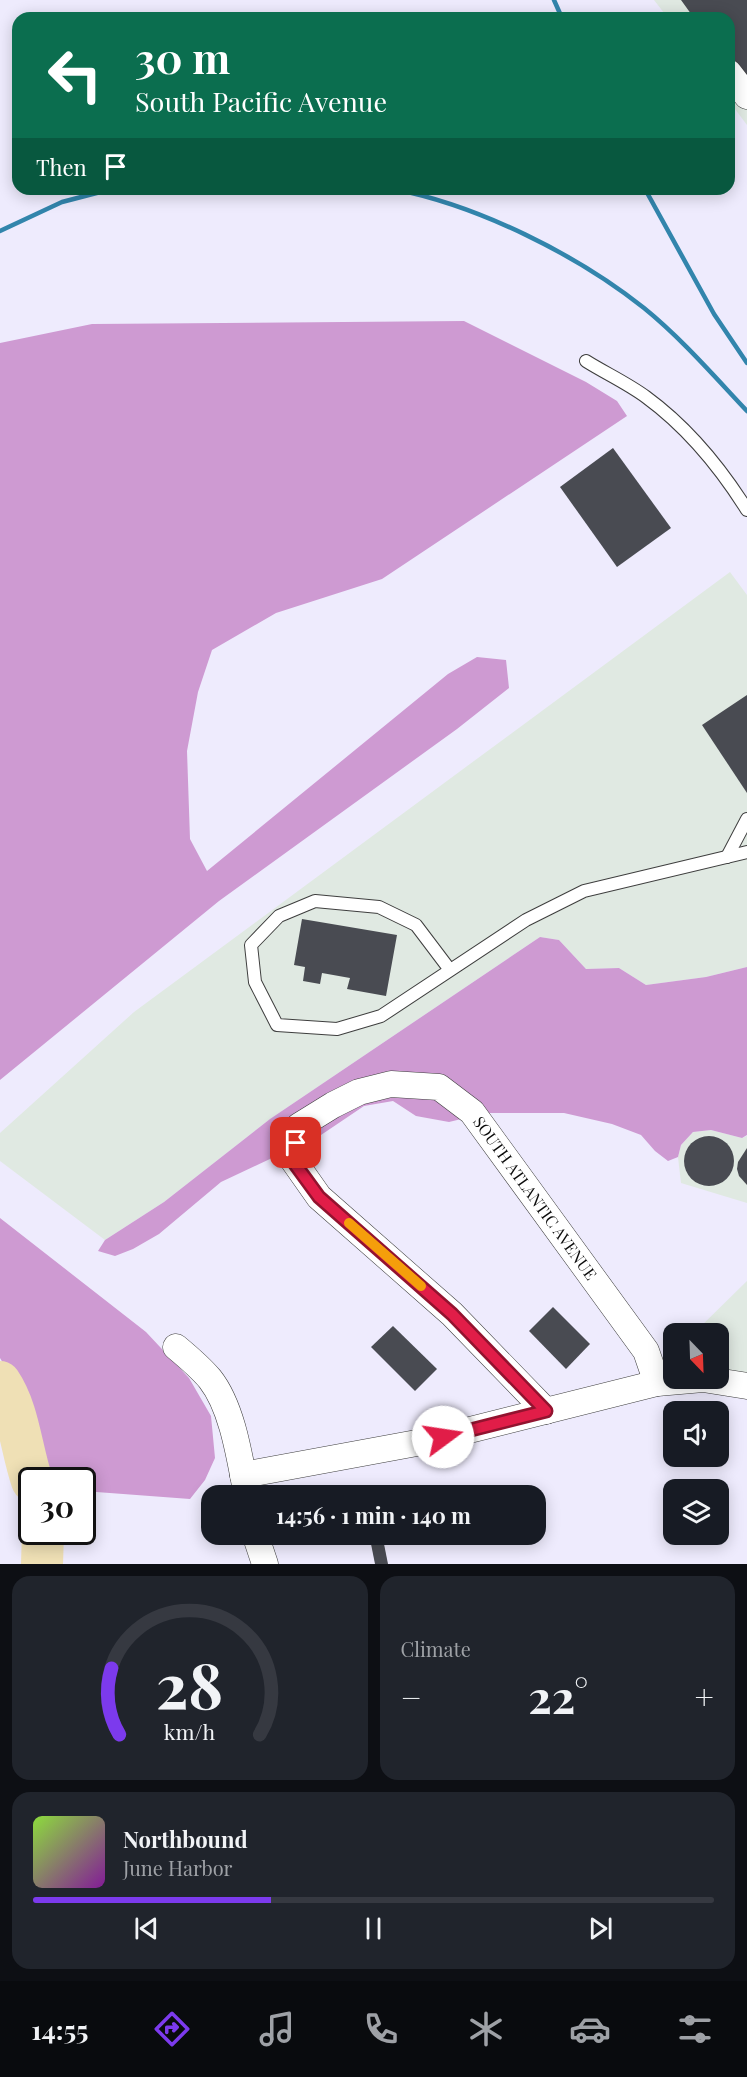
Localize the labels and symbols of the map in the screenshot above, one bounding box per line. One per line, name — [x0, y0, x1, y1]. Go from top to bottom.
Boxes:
street label: SOUTH ATLANTIC AVENUE — [469, 1112, 602, 1284]
pin — [270, 1117, 321, 1168]
north arrow — [663, 1323, 729, 1389]
position arrow — [411, 1405, 475, 1469]
speed limit sign: 30 — [18, 1467, 96, 1545]

